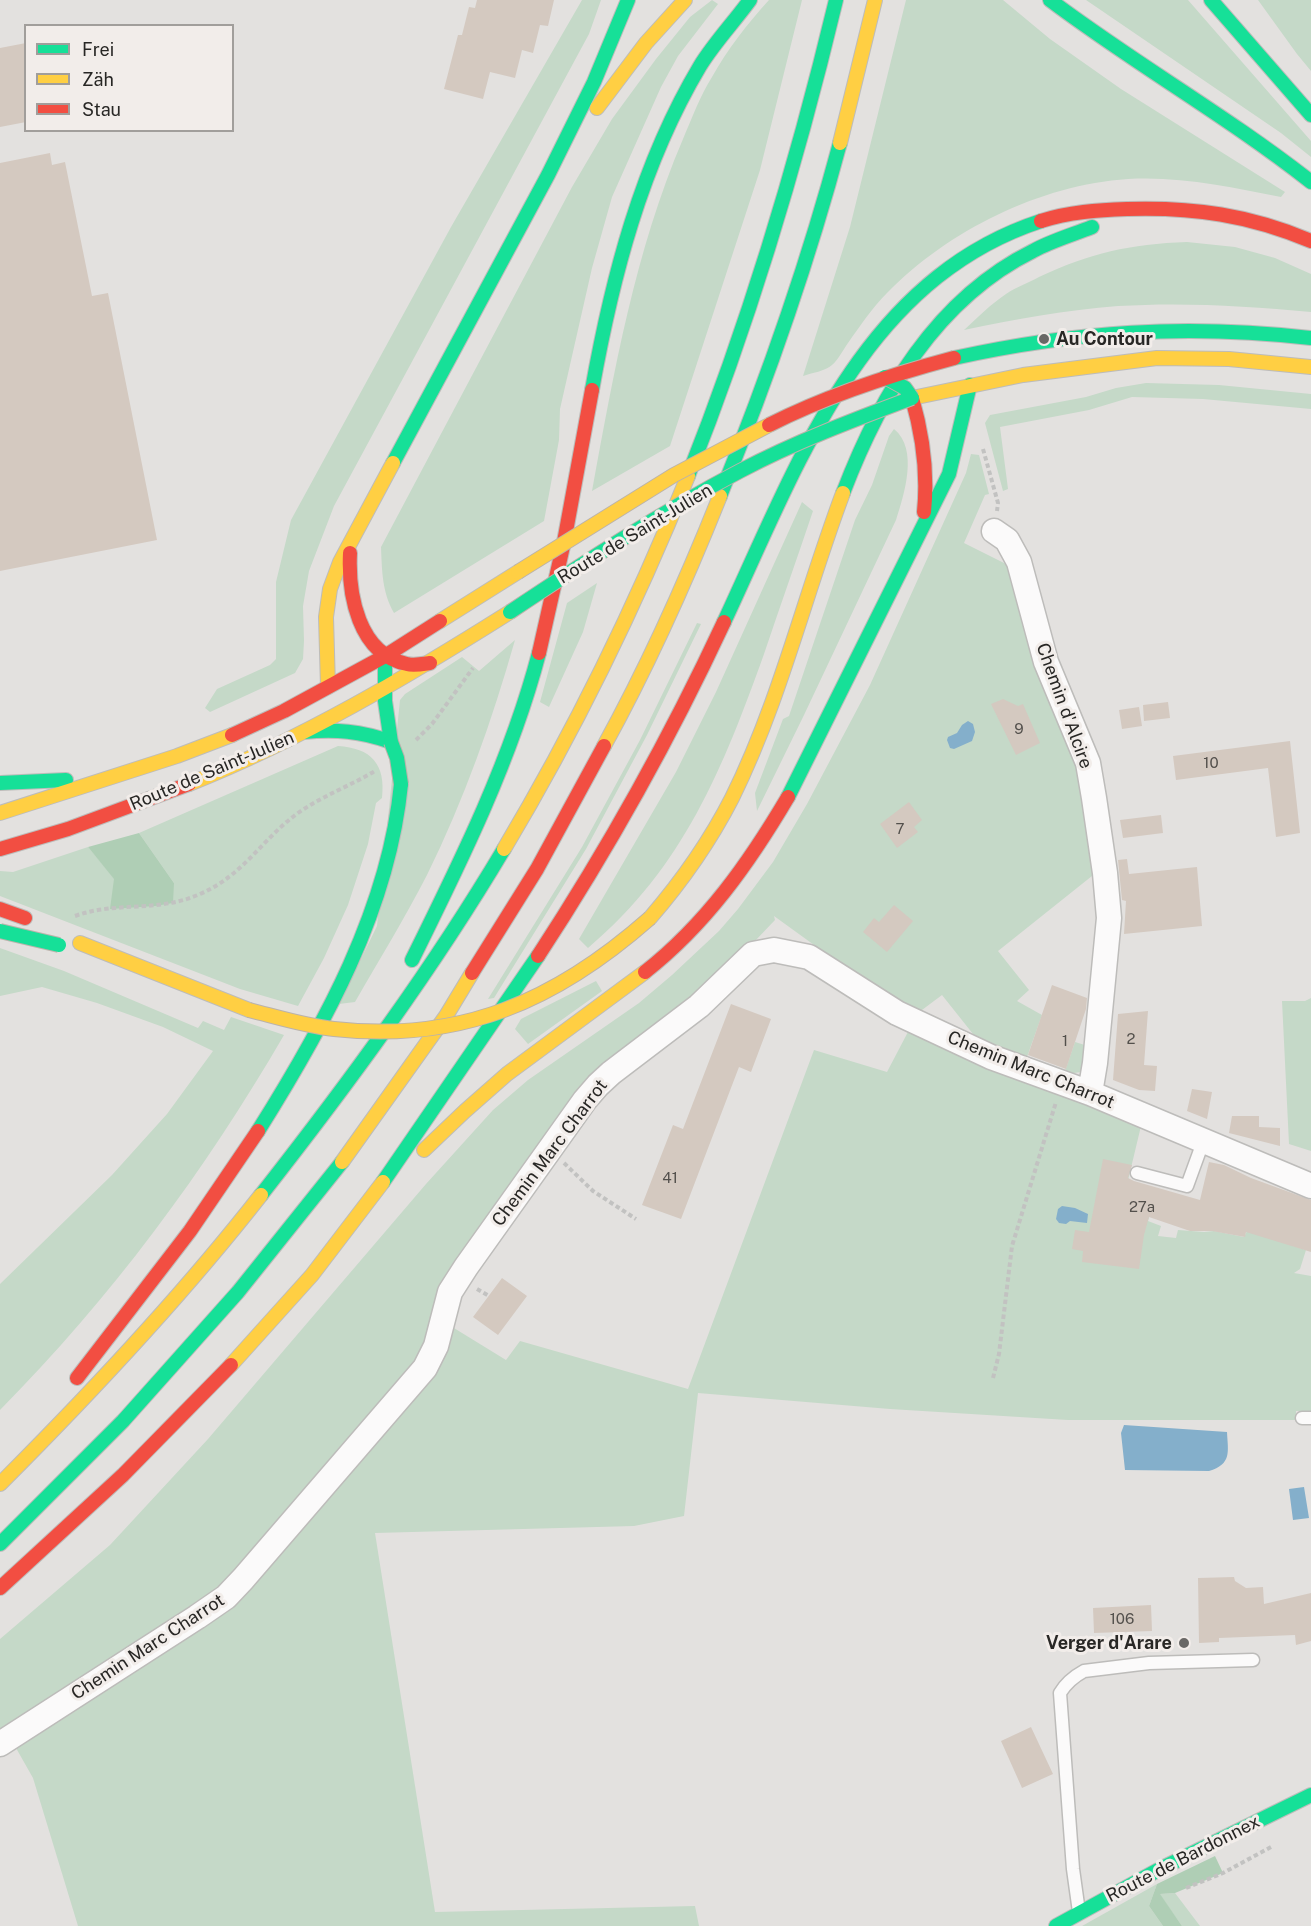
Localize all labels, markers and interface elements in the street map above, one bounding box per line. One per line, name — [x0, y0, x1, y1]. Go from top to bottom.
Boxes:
legend — [24, 24, 234, 132]
text: Frei — [82, 39, 114, 60]
text: Zäh — [82, 69, 114, 90]
text: Stau — [82, 99, 121, 120]
place label: Au Contour — [1056, 328, 1153, 350]
marker: Au Contour — [1037, 332, 1051, 346]
street label: Route de Saint-Julien — [554, 479, 716, 589]
street label: Chemin d'Alcire — [1031, 640, 1097, 772]
house number: 9 — [1014, 720, 1024, 738]
street label: Route de Saint-Julien — [127, 727, 297, 815]
house number: 10 — [1203, 754, 1219, 772]
house number: 7 — [895, 820, 905, 838]
street label: Chemin Marc Charrot — [944, 1027, 1118, 1113]
house number: 2 — [1127, 1030, 1135, 1048]
house number: 1 — [1062, 1032, 1068, 1050]
street label: Chemin Marc Charrot — [488, 1075, 612, 1231]
house number: 41 — [662, 1169, 678, 1187]
house number: 27a — [1129, 1198, 1155, 1216]
street label: Chemin Marc Charrot — [67, 1589, 229, 1705]
house number: 106 — [1110, 1610, 1134, 1628]
place label: Verger d'Arare — [1046, 1632, 1172, 1654]
marker: Verger d'Arare — [1177, 1636, 1191, 1650]
street label: Route de Bardonnex — [1103, 1811, 1263, 1907]

